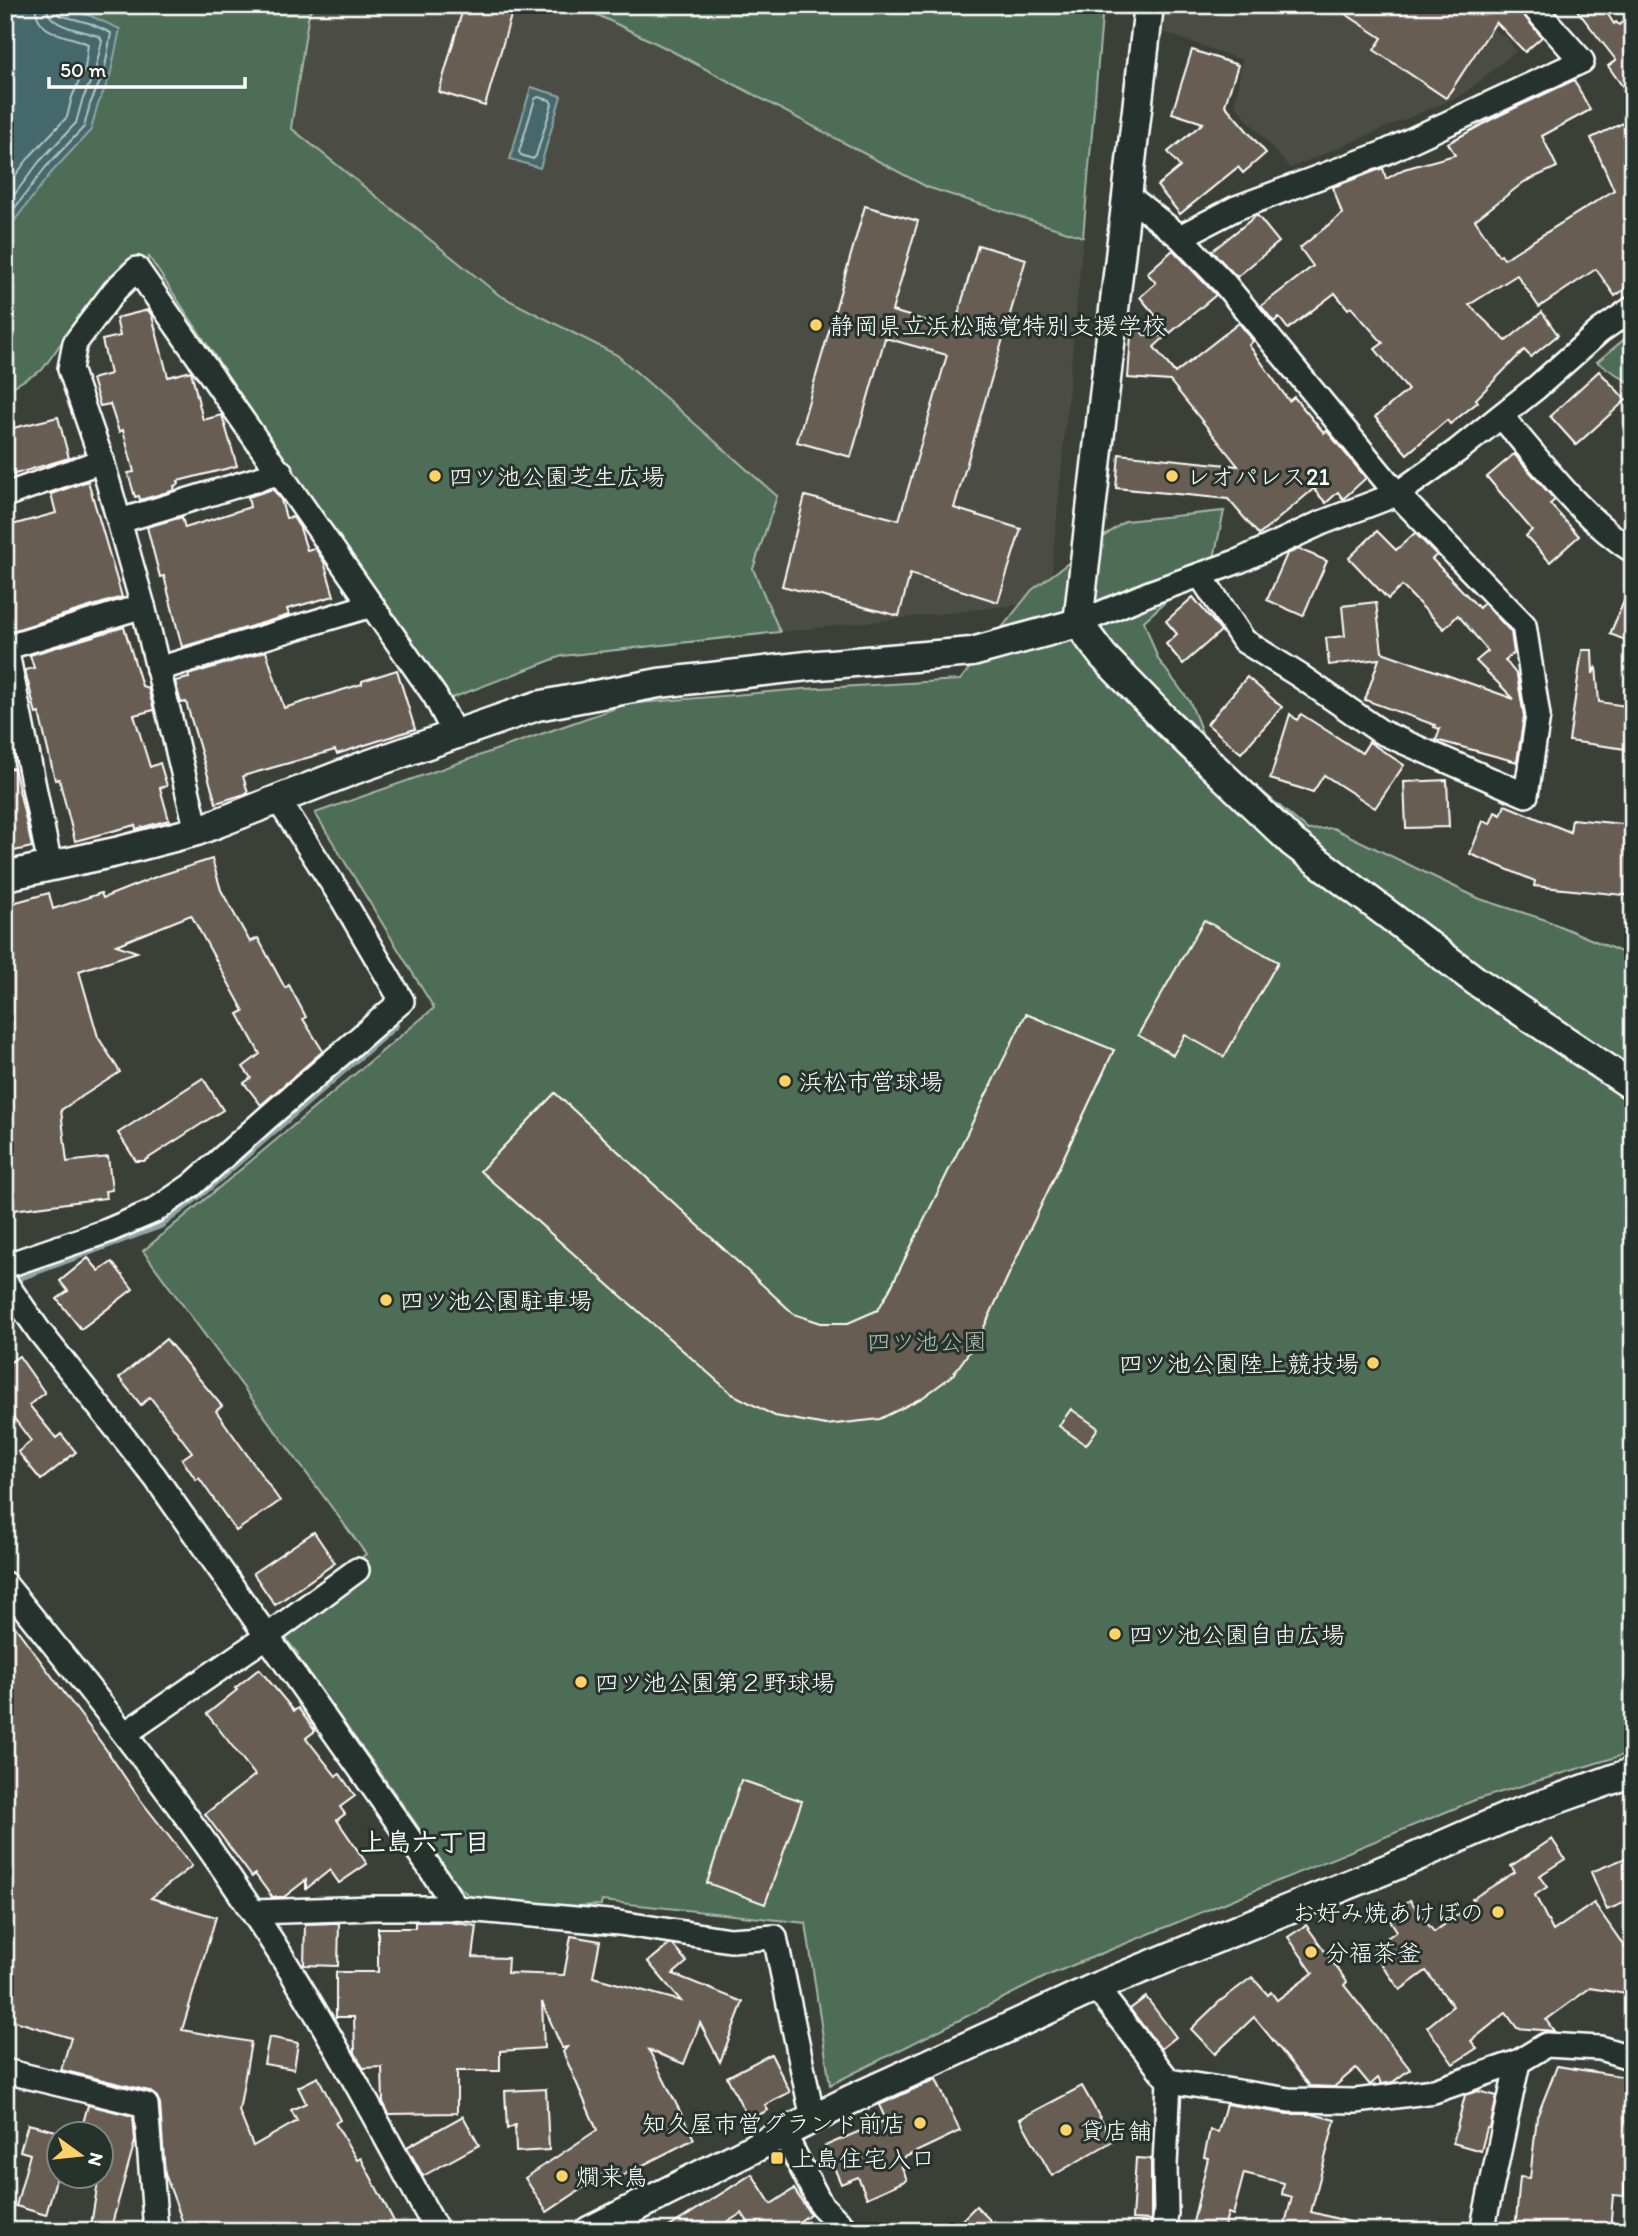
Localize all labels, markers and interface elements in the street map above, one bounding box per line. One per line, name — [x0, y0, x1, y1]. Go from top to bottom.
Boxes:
scale bar — [49, 46, 245, 90]
text: 50 m — [60, 57, 107, 82]
place label: 静岡県立浜松聴覚特別支援学校 — [830, 311, 1166, 340]
marker: 静岡県立浜松聴覚特別支援学校 — [808, 317, 824, 333]
place label: 四ツ池公園芝生広場 — [449, 462, 665, 491]
place label: レオパレス21 — [1186, 462, 1330, 491]
marker: 四ツ池公園芝生広場 — [427, 468, 443, 484]
marker: レオパレス21 — [1164, 468, 1180, 484]
place label: 浜松市営球場 — [799, 1067, 943, 1096]
marker: 浜松市営球場 — [777, 1073, 793, 1089]
place label: 四ツ池公園駐車場 — [400, 1286, 592, 1315]
marker: 四ツ池公園駐車場 — [378, 1292, 394, 1308]
park label: 四ツ池公園 — [867, 1327, 987, 1356]
place label: 四ツ池公園陸上競技場 — [1119, 1349, 1359, 1378]
marker: 四ツ池公園陸上競技場 — [1365, 1355, 1381, 1371]
place label: 四ツ池公園自由広場 — [1129, 1620, 1345, 1649]
marker: 四ツ池公園自由広場 — [1107, 1626, 1123, 1642]
place label: 四ツ池公園第２野球場 — [595, 1668, 835, 1697]
marker: 四ツ池公園第２野球場 — [573, 1674, 589, 1690]
district label: 上島六丁目 — [360, 1826, 490, 1858]
place label: お好み焼あけぼの — [1292, 1898, 1484, 1927]
marker: お好み焼あけぼの — [1490, 1904, 1506, 1920]
place label: 分福茶釜 — [1325, 1938, 1421, 1967]
marker: 分福茶釜 — [1303, 1944, 1319, 1960]
place label: 知久屋市営グランド前店 — [642, 2109, 906, 2138]
marker: 知久屋市営グランド前店 — [912, 2115, 928, 2131]
place label: 貸店舗 — [1080, 2116, 1152, 2145]
north arrow — [46, 2120, 116, 2190]
marker: 貸店舗 — [1058, 2122, 1074, 2138]
place label: 上島住宅入口 — [791, 2144, 935, 2173]
text: N — [83, 2150, 109, 2168]
marker: 上島住宅入口 — [769, 2150, 785, 2166]
place label: 燗来鳥 — [576, 2162, 648, 2191]
marker: 燗来鳥 — [554, 2168, 570, 2184]

